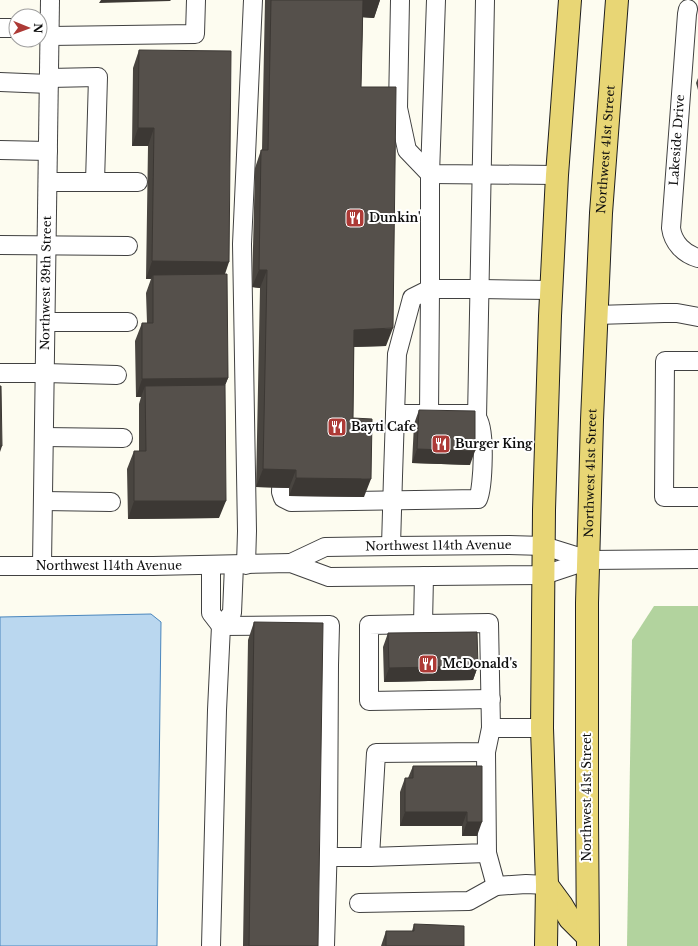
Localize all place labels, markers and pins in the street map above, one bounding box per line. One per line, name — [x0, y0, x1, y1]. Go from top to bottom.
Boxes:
restaurant icon: Dunkin' — [344, 207, 366, 229]
place label: Dunkin' — [369, 210, 421, 225]
restaurant icon: Bayti Cafe — [326, 416, 348, 438]
place label: Bayti Cafe — [351, 419, 416, 434]
restaurant icon: Burger King — [430, 433, 452, 455]
place label: Burger King — [455, 436, 533, 451]
restaurant icon: McDonald's — [417, 653, 439, 675]
place label: McDonald's — [442, 656, 518, 671]

